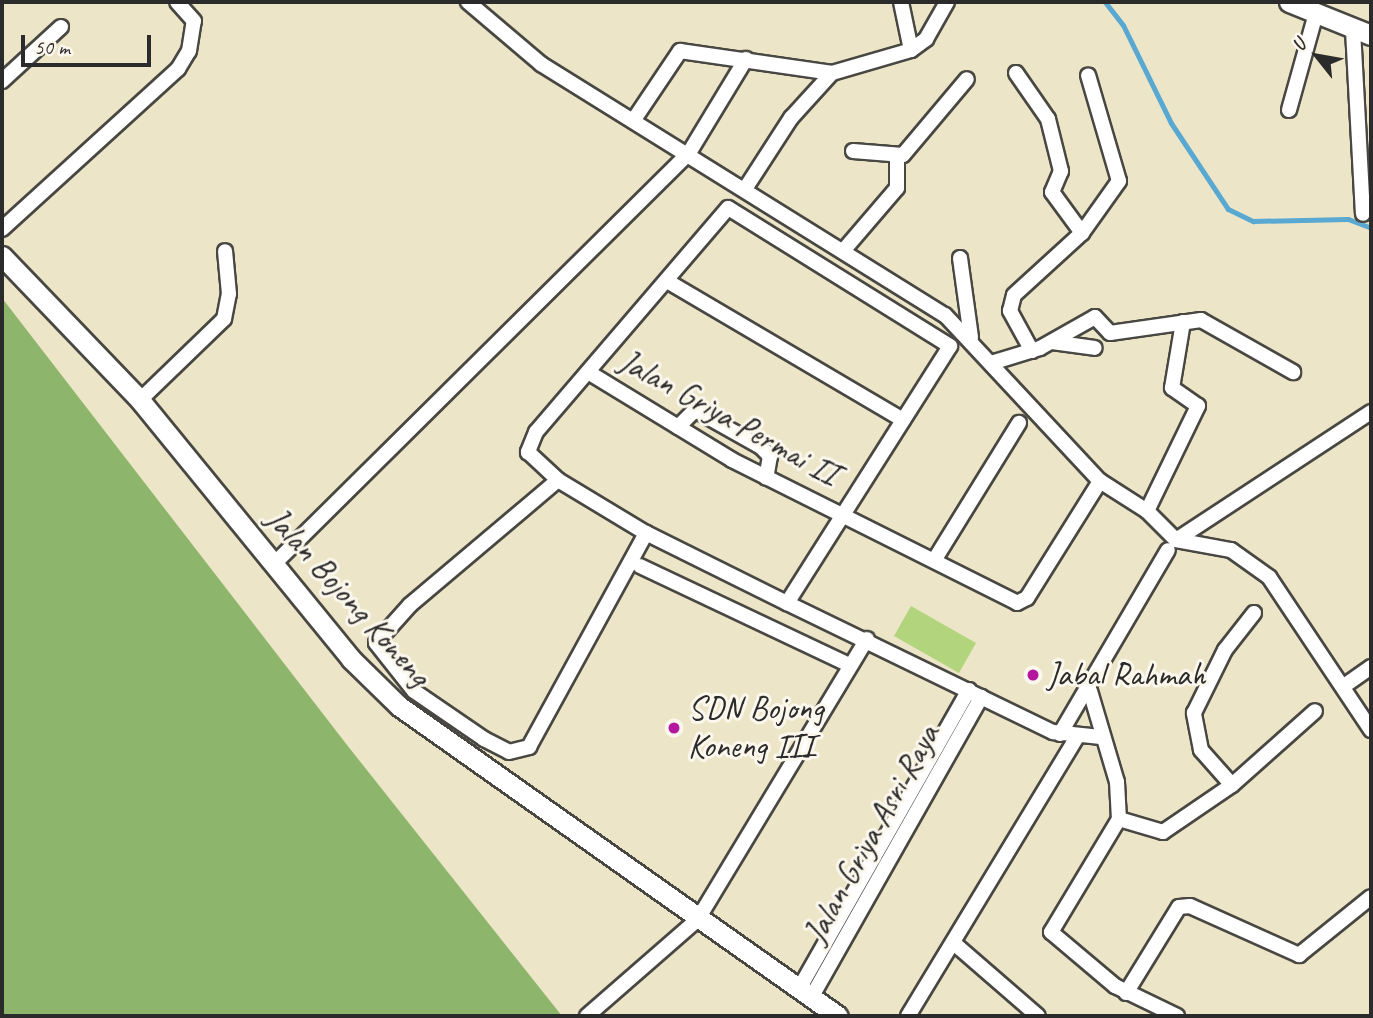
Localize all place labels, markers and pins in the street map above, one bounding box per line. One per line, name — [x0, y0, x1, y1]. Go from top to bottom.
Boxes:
place label: Jabal Rahmah — [1047, 655, 1208, 695]
marker: Jabal Rahmah — [1025, 667, 1041, 683]
place label: SDN Bojong Koneng III — [688, 689, 823, 767]
marker: SDN Bojong Koneng III — [666, 720, 682, 736]

